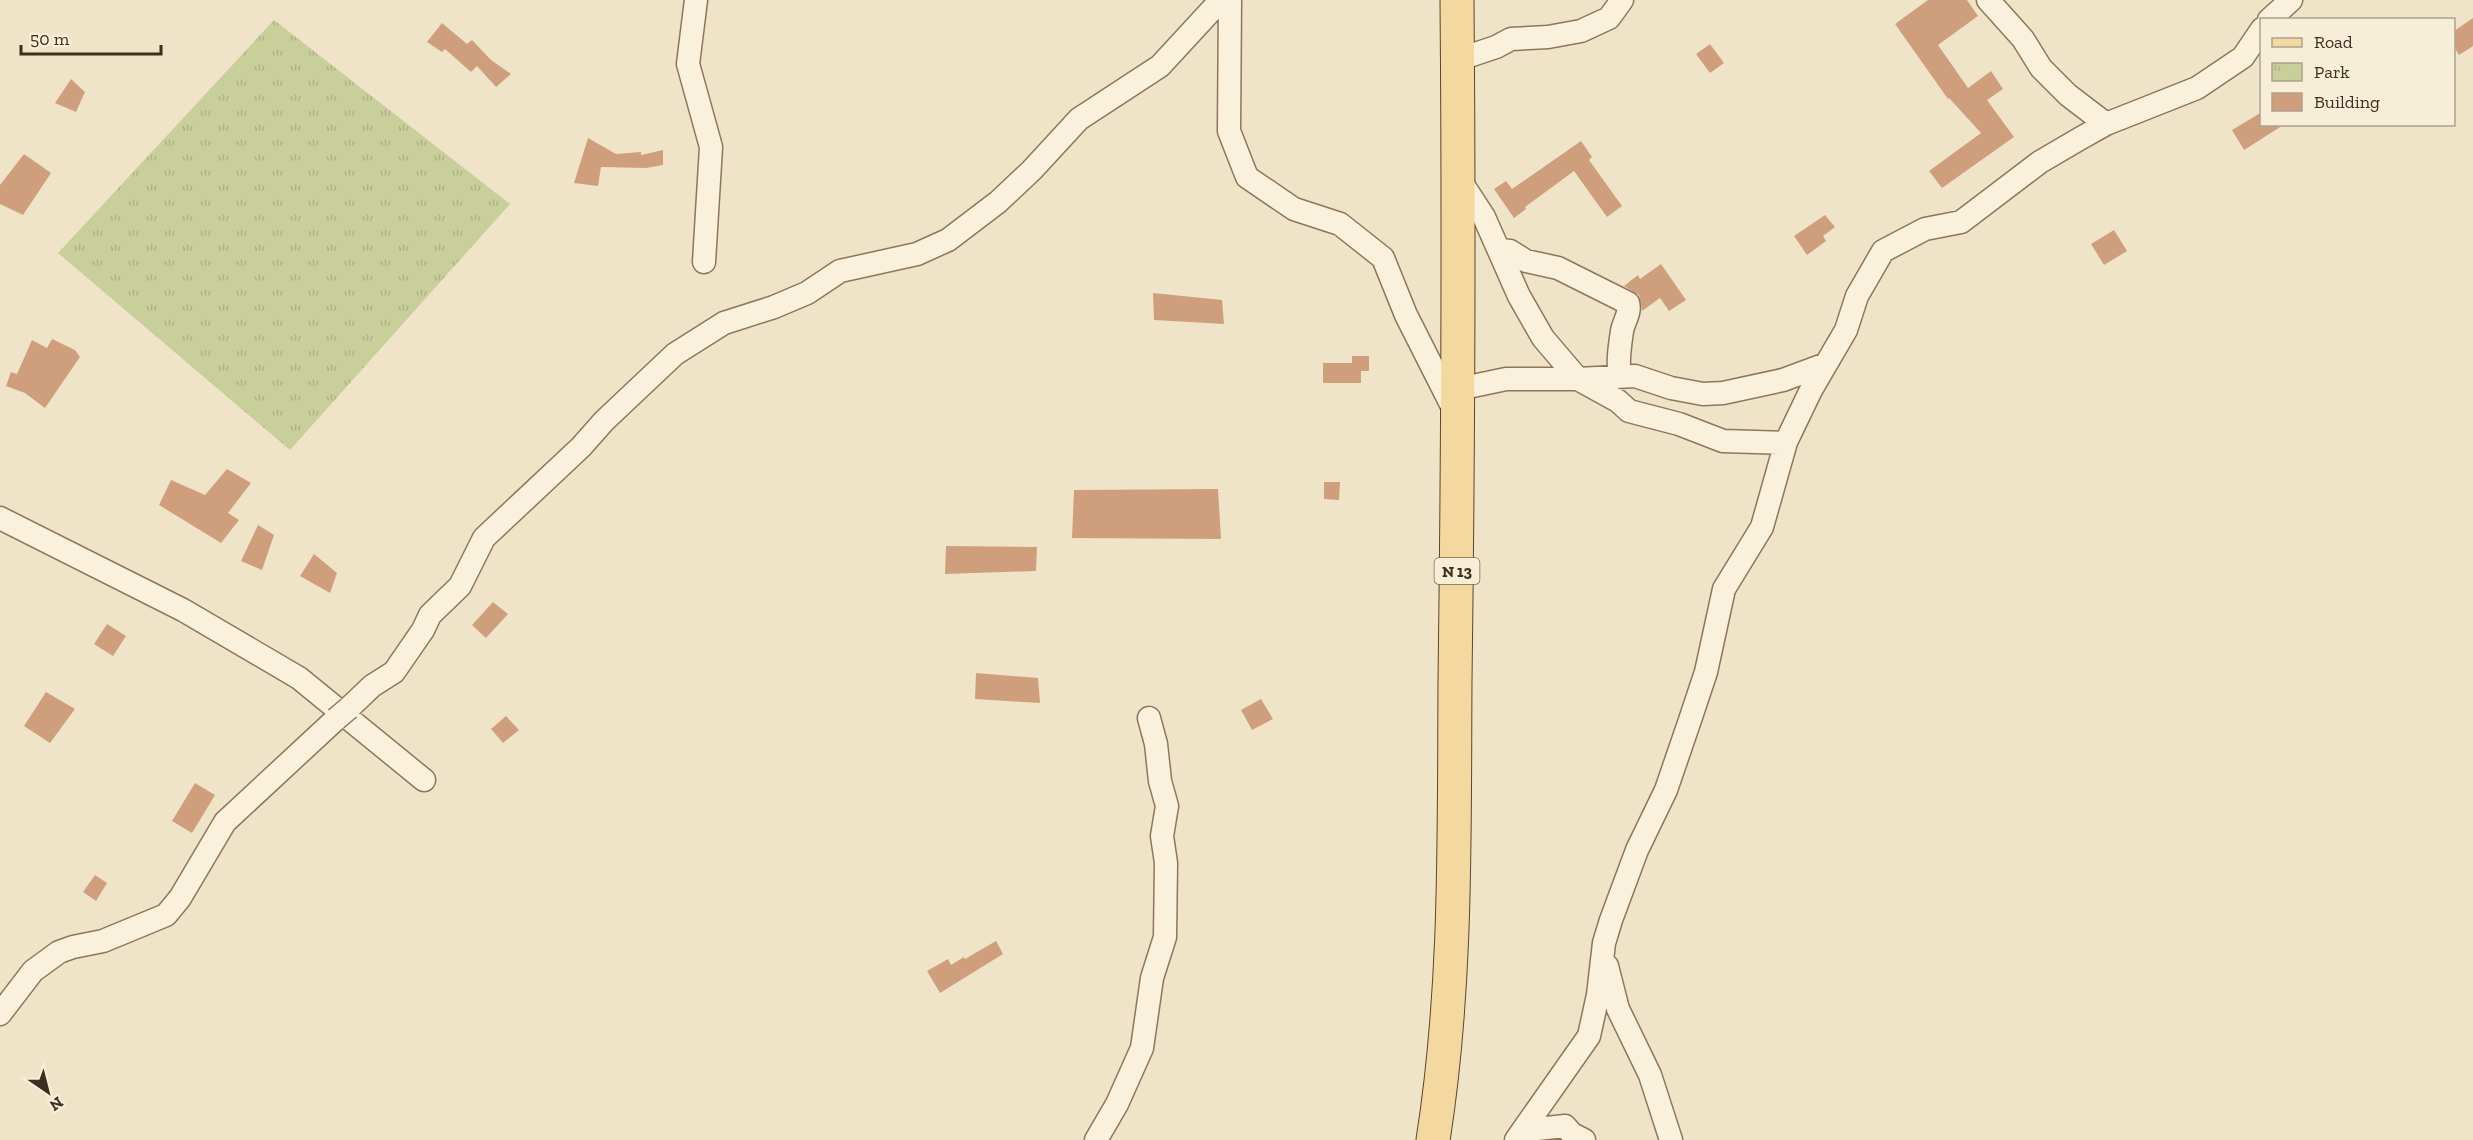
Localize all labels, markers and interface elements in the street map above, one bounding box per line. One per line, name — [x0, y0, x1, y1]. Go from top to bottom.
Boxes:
scale bar — [21, 18, 160, 56]
legend — [2260, 18, 2455, 126]
text: 50 m — [30, 28, 70, 50]
text: Road — [2314, 31, 2353, 53]
text: Park — [2314, 61, 2350, 83]
text: Building — [2314, 91, 2380, 113]
road number: N 13 — [1434, 558, 1480, 584]
north arrow — [18, 1062, 78, 1122]
text: N — [46, 1093, 67, 1115]

